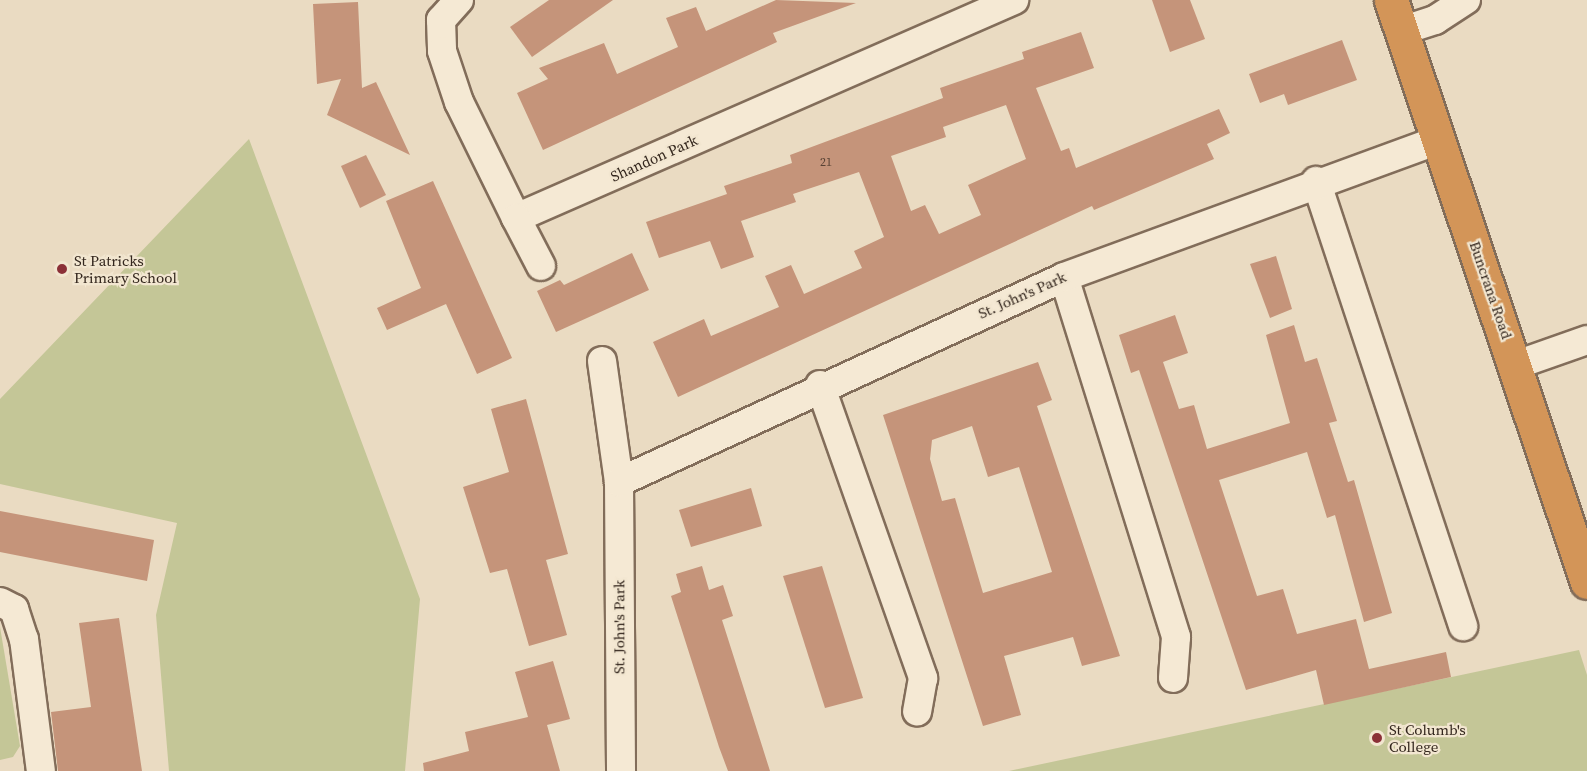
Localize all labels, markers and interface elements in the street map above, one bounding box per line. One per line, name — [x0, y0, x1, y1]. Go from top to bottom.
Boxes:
street label: Shandon Park — [608, 131, 700, 185]
house number: 21 — [820, 156, 832, 170]
street label: Buncrana Road — [1466, 239, 1516, 341]
place label: St Patricks Primary School — [74, 251, 177, 286]
marker: St Patricks Primary School — [55, 262, 69, 276]
street label: St. John's Park — [975, 268, 1069, 322]
street label: St. John's Park — [610, 580, 628, 674]
place label: St Columb's College — [1389, 720, 1466, 755]
marker: St Columb's College — [1370, 731, 1384, 745]

